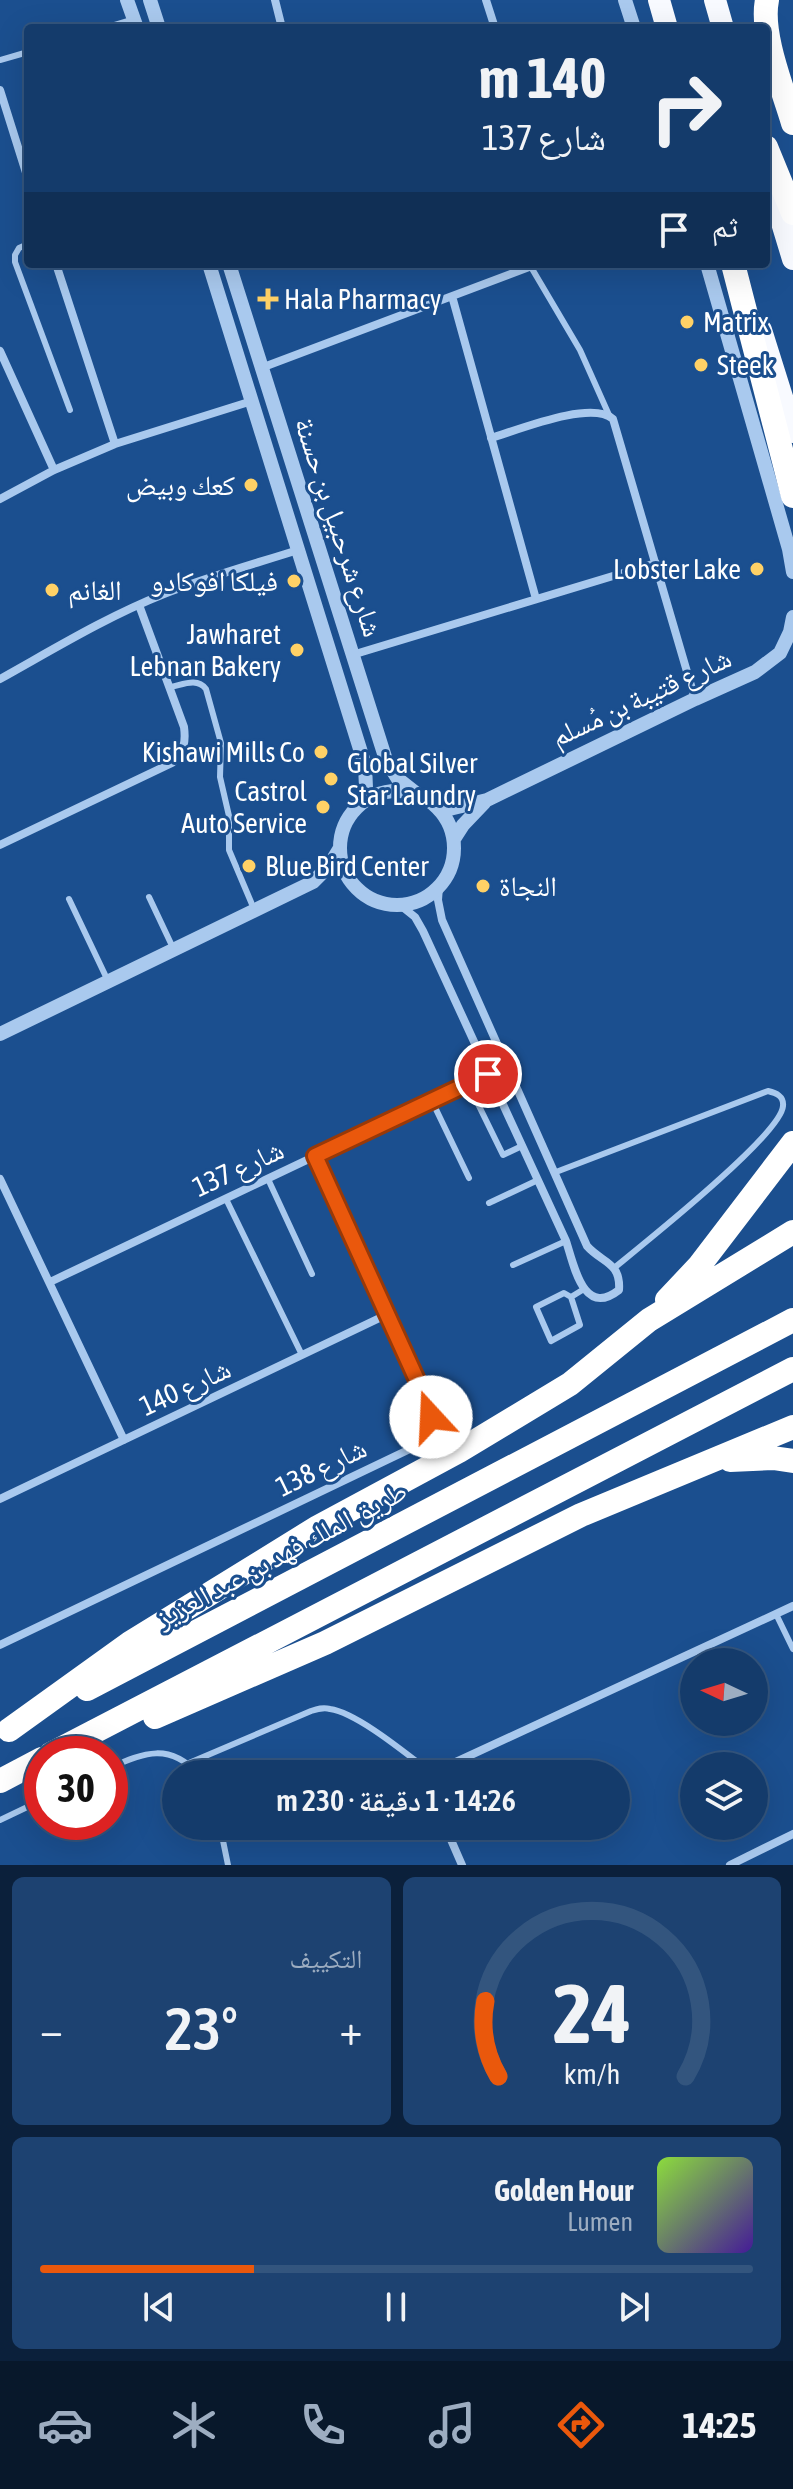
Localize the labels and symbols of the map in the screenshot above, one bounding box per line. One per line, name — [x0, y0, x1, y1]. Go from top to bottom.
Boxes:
place label: Hala Pharmacy — [284, 283, 441, 315]
marker: Hala Pharmacy — [259, 290, 277, 308]
place label: Matrix — [703, 306, 769, 338]
marker: Matrix — [678, 313, 696, 331]
place label: Steek — [717, 349, 774, 381]
marker: Steek — [692, 356, 710, 374]
street label: شارع شرحبيل بن حسنة — [287, 413, 390, 641]
place label: كعك وبيض — [126, 469, 235, 503]
marker: كعك وبيض — [242, 476, 260, 494]
place label: Lobster Lake — [613, 553, 741, 585]
marker: Lobster Lake — [748, 560, 766, 578]
place label: فيلكا افوكادو — [151, 565, 278, 597]
marker: فيلكا افوكادو — [285, 572, 303, 590]
place label: الغانم — [68, 574, 122, 609]
marker: الغانم — [43, 581, 61, 599]
place label: Jawharet Lebnan Bakery — [130, 618, 281, 682]
marker: Jawharet Lebnan Bakery — [288, 641, 306, 659]
street label: شارع قتيبة بن مُسلم — [546, 641, 737, 755]
place label: Kishawi Mills Co — [142, 736, 305, 768]
marker: Kishawi Mills Co — [312, 743, 330, 761]
place label: Global Silver Star Laundry — [347, 747, 478, 811]
marker: Global Silver Star Laundry — [322, 770, 340, 788]
place label: Castrol Auto Service — [181, 775, 308, 839]
marker: Castrol Auto Service — [314, 798, 332, 816]
place label: Blue Bird Center — [265, 850, 429, 882]
marker: Blue Bird Center — [240, 857, 258, 875]
place label: النجاة — [499, 870, 557, 902]
marker: النجاة — [474, 877, 492, 895]
pin — [454, 1040, 522, 1108]
street label: شارع 137 — [187, 1133, 289, 1205]
street label: شارع 140 — [134, 1352, 236, 1424]
position arrow — [389, 1375, 473, 1459]
street label: شارع 138 — [271, 1431, 372, 1504]
street label: طريق الملك فهد بن عبد العزيز — [149, 1474, 413, 1636]
north arrow — [680, 1648, 768, 1736]
speed limit sign: 30 — [24, 1736, 128, 1840]

